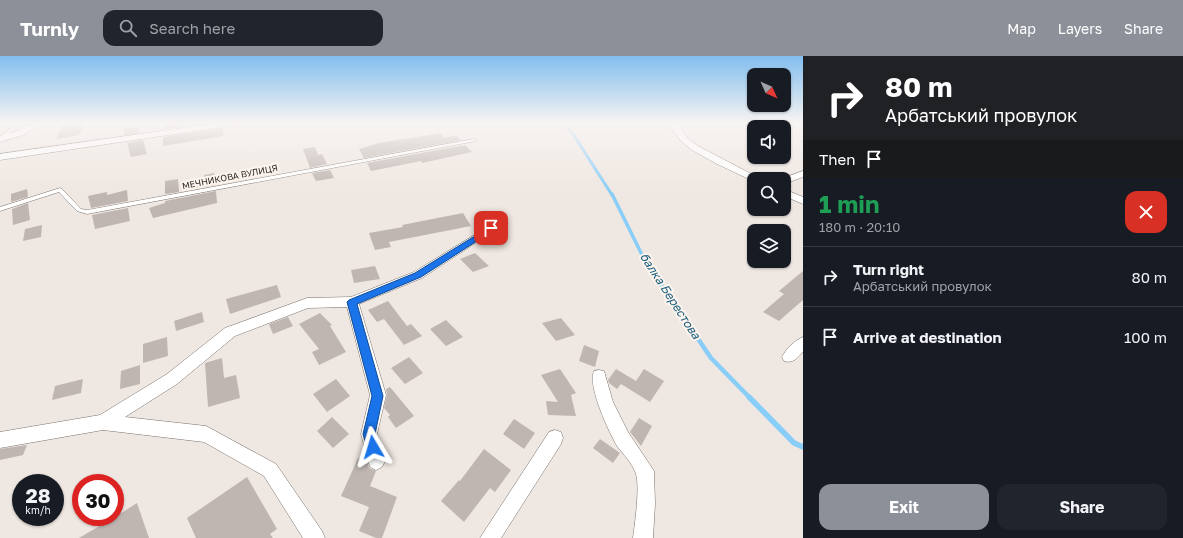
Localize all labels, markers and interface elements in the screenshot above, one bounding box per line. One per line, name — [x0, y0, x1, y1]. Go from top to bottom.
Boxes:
search box — [103, 10, 383, 46]
text: Turnly — [20, 17, 79, 40]
icon: search — [117, 17, 139, 39]
text: Search here — [149, 19, 235, 37]
text: Map — [1007, 20, 1036, 37]
text: Layers — [1058, 20, 1102, 37]
text: Share — [1124, 20, 1163, 37]
north arrow — [747, 68, 791, 112]
map controls — [747, 68, 791, 268]
text: 80 m — [885, 70, 953, 103]
icon: right — [819, 72, 871, 124]
text: Арбатський провулок — [885, 104, 1077, 126]
button: sound — [747, 120, 791, 164]
icon: arrive — [863, 148, 885, 170]
text: Then — [819, 150, 855, 168]
street label: МЕЧНИКОВА ВУЛИЦЯ — [181, 162, 279, 191]
button: search — [747, 172, 791, 216]
text: 1 min — [819, 189, 879, 218]
button: close — [1125, 191, 1167, 233]
pin — [474, 211, 508, 245]
icon: arrive — [480, 217, 502, 239]
text: 180 m · 20:10 — [819, 219, 900, 235]
button: layers — [747, 224, 791, 268]
water label: балка Берестова — [637, 250, 705, 343]
text: Turn right — [853, 260, 924, 278]
icon: right — [819, 266, 841, 288]
text: 80 m — [1132, 268, 1167, 286]
text: Арбатський провулок — [853, 278, 992, 294]
icon: arrive — [819, 326, 841, 348]
text: Arrive at destination — [853, 328, 1002, 346]
text: 100 m — [1124, 328, 1167, 346]
position arrow — [352, 426, 394, 468]
speed limit sign: 30 — [72, 474, 124, 526]
text: 28 — [25, 483, 50, 507]
button: Exit — [819, 484, 989, 530]
button: Share — [997, 484, 1167, 530]
text: km/h — [25, 504, 51, 516]

